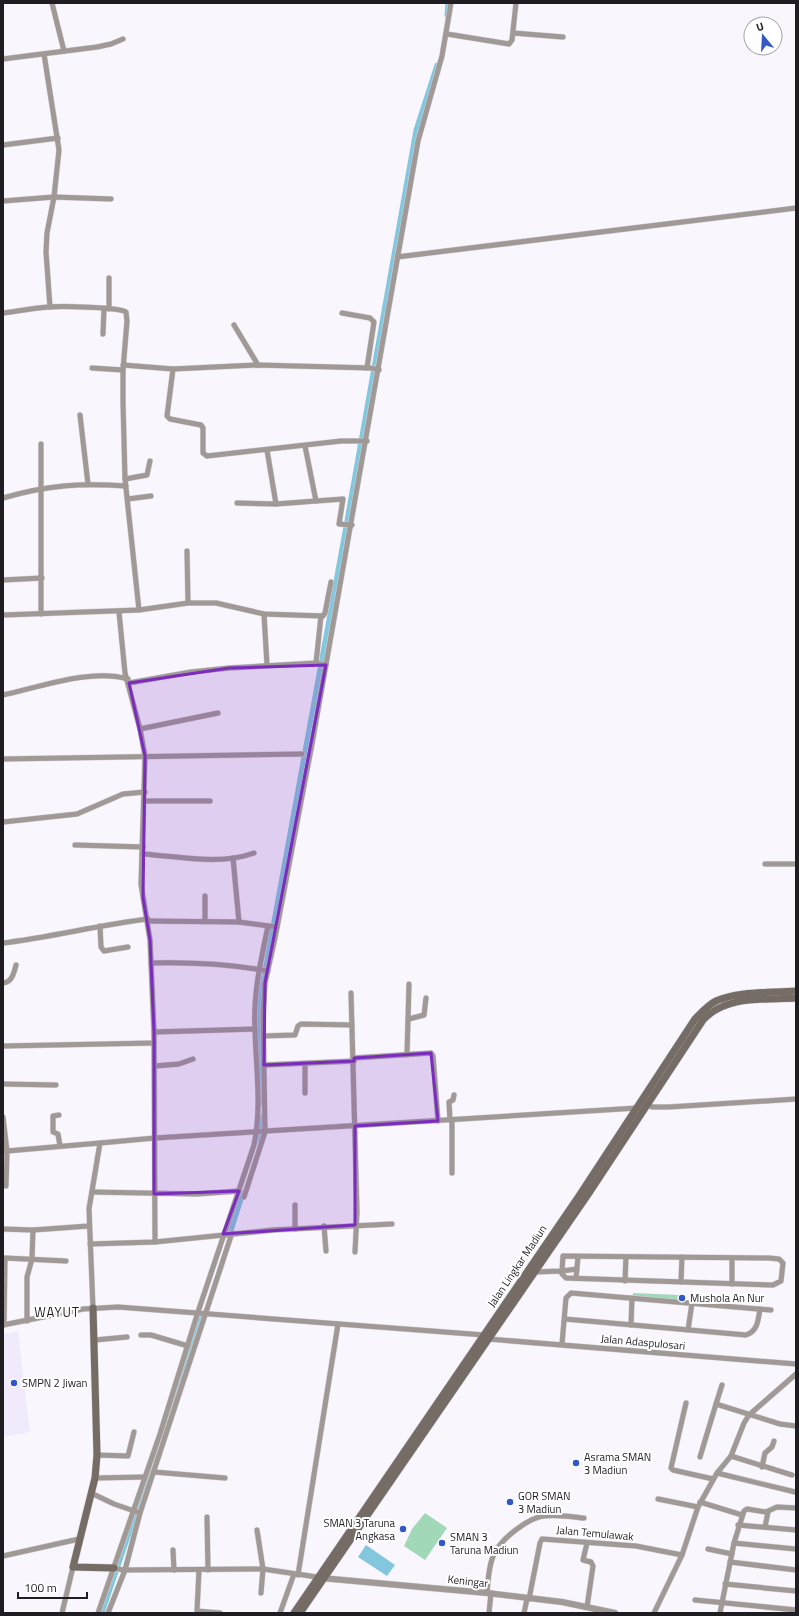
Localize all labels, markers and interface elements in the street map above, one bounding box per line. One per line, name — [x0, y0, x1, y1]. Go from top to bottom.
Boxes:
north arrow — [743, 16, 783, 56]
text: U — [754, 18, 766, 35]
street label: Jalan Lingkar Madiun — [484, 1222, 551, 1310]
place label: Mushola An Nur — [690, 1290, 765, 1306]
marker: Mushola An Nur — [677, 1293, 687, 1303]
district label: WAYUT — [34, 1302, 80, 1322]
street label: Jalan Adaspulosari — [600, 1330, 686, 1354]
place label: SMPN 2 Jiwan — [22, 1375, 88, 1391]
marker: SMPN 2 Jiwan — [9, 1378, 19, 1388]
place label: Asrama SMAN 3 Madiun — [584, 1449, 651, 1478]
marker: Asrama SMAN 3 Madiun — [571, 1458, 581, 1468]
place label: GOR SMAN 3 Madiun — [518, 1488, 570, 1517]
marker: GOR SMAN 3 Madiun — [505, 1497, 515, 1507]
place label: SMAN 3 Taruna Angkasa — [323, 1515, 395, 1544]
street label: Jalan Temulawak — [556, 1522, 635, 1544]
marker: SMAN 3 Taruna Angkasa — [398, 1524, 408, 1534]
place label: SMAN 3 Taruna Madiun — [450, 1529, 519, 1558]
marker: SMAN 3 Taruna Madiun — [437, 1538, 447, 1548]
street label: Keningar — [447, 1571, 489, 1591]
scale bar — [18, 1574, 87, 1600]
text: 100 m — [24, 1578, 57, 1597]

